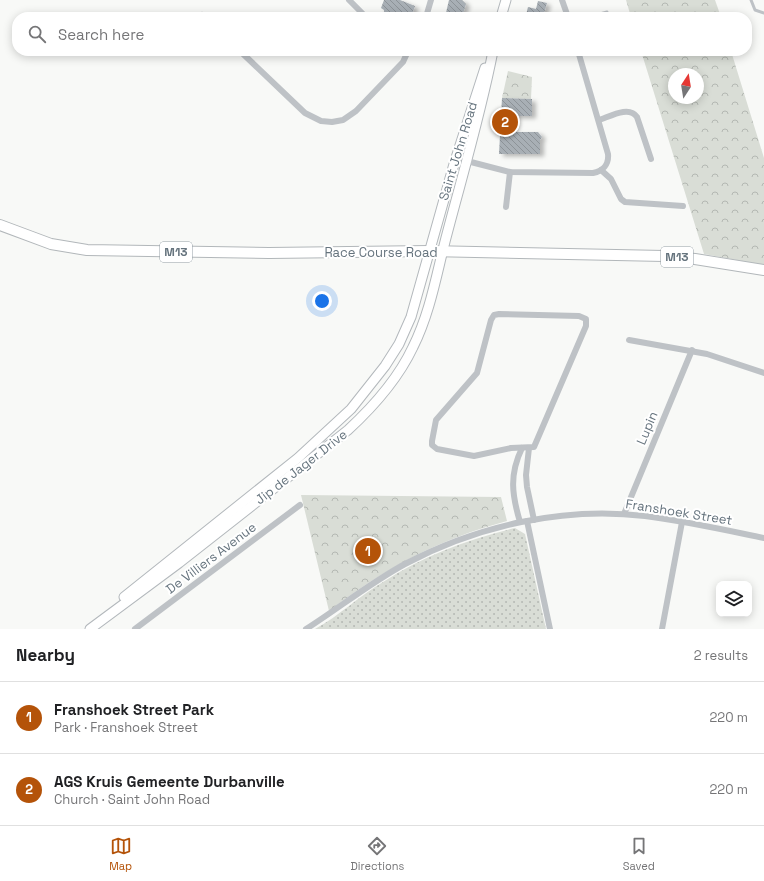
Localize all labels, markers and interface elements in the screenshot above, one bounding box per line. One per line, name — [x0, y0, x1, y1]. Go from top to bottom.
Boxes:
search box — [12, 12, 752, 56]
icon: search — [26, 23, 48, 45]
text: Search here — [58, 25, 144, 44]
north arrow — [668, 68, 704, 104]
street label: Saint John Road — [435, 100, 481, 202]
pin: 2 — [492, 107, 518, 137]
road number: M13 — [160, 242, 192, 262]
street label: Race Course Road — [324, 244, 438, 261]
road number: M13 — [661, 247, 693, 267]
your location — [312, 291, 332, 311]
street label: Lupin — [632, 409, 662, 447]
street label: Jip de Jager Drive — [252, 426, 350, 508]
street label: Franshoek Street — [624, 495, 734, 529]
street label: De Villiers Avenue — [162, 519, 260, 597]
pin: 1 — [355, 536, 381, 566]
map controls — [716, 581, 752, 617]
button: layers — [716, 581, 752, 617]
text: Nearby — [16, 644, 75, 666]
text: 2 results — [694, 647, 748, 664]
text: Franshoek Street Park — [54, 700, 214, 719]
text: 1 — [26, 709, 32, 726]
text: 220 m — [709, 709, 748, 726]
text: Park · Franshoek Street — [54, 719, 198, 736]
text: AGS Kruis Gemeente Durbanville — [54, 772, 285, 791]
text: 2 — [25, 781, 33, 798]
text: 220 m — [709, 781, 748, 798]
text: Church · Saint John Road — [54, 791, 210, 808]
tab: Map — [109, 835, 132, 873]
tab: Directions — [350, 835, 404, 873]
tab: Saved — [623, 835, 655, 873]

